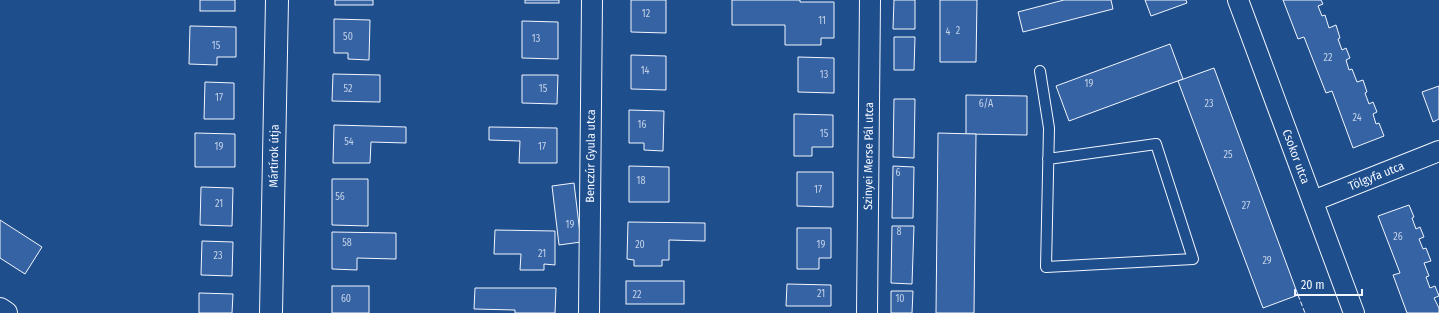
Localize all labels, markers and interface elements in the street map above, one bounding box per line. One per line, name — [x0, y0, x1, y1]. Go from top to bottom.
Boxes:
house number: 12 — [642, 8, 651, 20]
house number: 11 — [818, 15, 826, 27]
house number: 2 — [956, 25, 961, 37]
house number: 4 — [946, 26, 951, 38]
house number: 50 — [343, 31, 353, 43]
house number: 13 — [532, 33, 541, 45]
house number: 15 — [212, 40, 221, 52]
house number: 22 — [1324, 52, 1333, 64]
house number: 14 — [641, 65, 650, 77]
house number: 13 — [820, 69, 829, 81]
house number: 19 — [1085, 78, 1094, 90]
house number: 52 — [344, 83, 353, 95]
house number: 15 — [539, 83, 548, 95]
house number: 17 — [215, 92, 223, 104]
house number: 6/A — [979, 98, 994, 110]
house number: 23 — [1205, 98, 1214, 110]
street label: Szinyei Merse Pál utca — [861, 102, 876, 210]
street label: Benczúr Gyula utca — [583, 109, 598, 203]
house number: 24 — [1352, 112, 1362, 124]
house number: 16 — [638, 119, 646, 131]
street label: Mártírok útja — [266, 124, 282, 188]
street label: Csokor utca — [1280, 127, 1313, 186]
house number: 15 — [820, 128, 829, 140]
house number: 54 — [344, 136, 354, 148]
house number: 19 — [215, 141, 224, 153]
house number: 17 — [538, 141, 546, 153]
house number: 25 — [1224, 149, 1233, 161]
street label: Tölgyfa utca — [1346, 159, 1406, 193]
house number: 6 — [896, 167, 901, 179]
house number: 18 — [637, 175, 645, 187]
house number: 17 — [814, 184, 822, 196]
house number: 56 — [335, 191, 345, 203]
house number: 21 — [215, 198, 223, 210]
house number: 27 — [1242, 200, 1250, 212]
house number: 19 — [566, 219, 575, 231]
house number: 8 — [897, 226, 902, 238]
house number: 26 — [1393, 231, 1403, 243]
house number: 58 — [342, 237, 352, 249]
house number: 20 — [635, 239, 645, 251]
house number: 19 — [817, 239, 826, 251]
house number: 21 — [538, 248, 546, 260]
house number: 23 — [214, 250, 223, 262]
house number: 29 — [1262, 255, 1272, 267]
scale bar — [1295, 271, 1362, 297]
text: 20 m — [1301, 278, 1325, 292]
house number: 21 — [817, 288, 825, 300]
house number: 22 — [633, 289, 642, 301]
house number: 60 — [341, 293, 351, 305]
house number: 10 — [895, 293, 905, 305]

